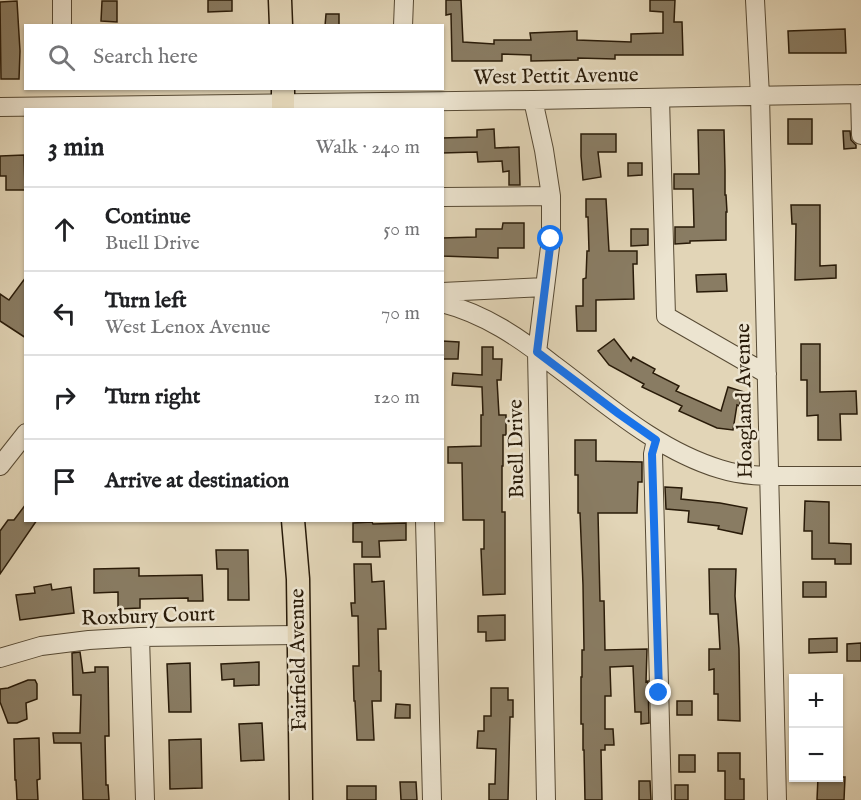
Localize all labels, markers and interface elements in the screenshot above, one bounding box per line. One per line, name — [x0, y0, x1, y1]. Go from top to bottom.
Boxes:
search box — [24, 24, 444, 90]
icon: search — [45, 41, 78, 74]
text: Search here — [93, 43, 198, 71]
street label: West Pettit Avenue — [473, 62, 639, 92]
text: 3 min — [48, 131, 104, 164]
text: Walk · 240 m — [315, 135, 420, 160]
text: Continue — [105, 203, 191, 231]
icon: ahead — [48, 213, 81, 246]
text: 50 m — [383, 217, 420, 242]
route start — [537, 225, 563, 251]
text: Buell Drive — [105, 231, 200, 256]
text: Turn left — [105, 287, 187, 315]
icon: left — [48, 297, 81, 330]
text: 70 m — [381, 301, 420, 326]
text: West Lenox Avenue — [105, 315, 271, 340]
street label: Hoagland Avenue — [730, 323, 760, 479]
icon: right — [48, 381, 81, 414]
text: Turn right — [105, 383, 200, 411]
text: 120 m — [374, 385, 420, 410]
street label: Buell Drive — [503, 399, 531, 499]
icon: arrive — [48, 465, 81, 498]
text: Arrive at destination — [105, 467, 289, 495]
street label: Fairfield Avenue — [284, 588, 314, 732]
street label: Roxbury Court — [81, 601, 215, 633]
map controls — [789, 674, 843, 782]
button: + — [789, 674, 843, 728]
route end — [645, 679, 671, 705]
button: − — [789, 728, 843, 782]

